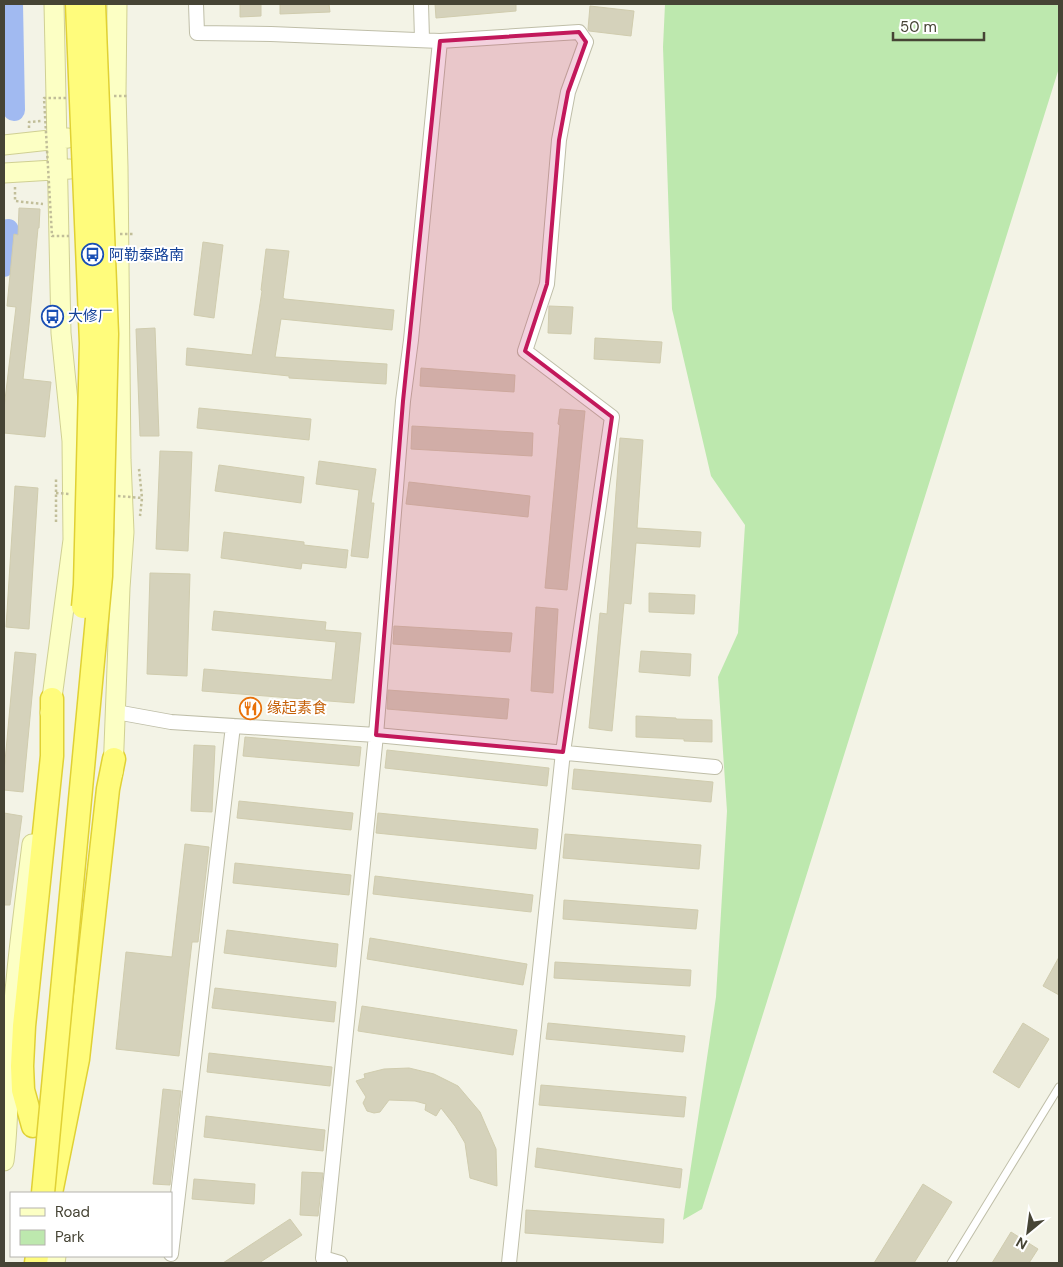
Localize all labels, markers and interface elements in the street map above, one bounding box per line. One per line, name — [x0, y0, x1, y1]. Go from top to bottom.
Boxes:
scale bar — [893, 10, 984, 42]
text: 50 m — [900, 17, 937, 37]
bus stop icon: 阿勒泰路南 — [81, 243, 105, 267]
place label: 阿勒泰路南 — [109, 245, 184, 265]
bus stop icon: 大修厂 — [40, 304, 64, 328]
place label: 大修厂 — [68, 306, 113, 326]
restaurant icon: 缘起素食 — [239, 696, 263, 720]
place label: 缘起素食 — [267, 698, 327, 718]
legend — [10, 1192, 172, 1257]
text: Road — [55, 1202, 90, 1222]
north arrow — [1003, 1207, 1053, 1257]
text: Park — [55, 1227, 85, 1247]
text: N — [1013, 1233, 1031, 1254]

